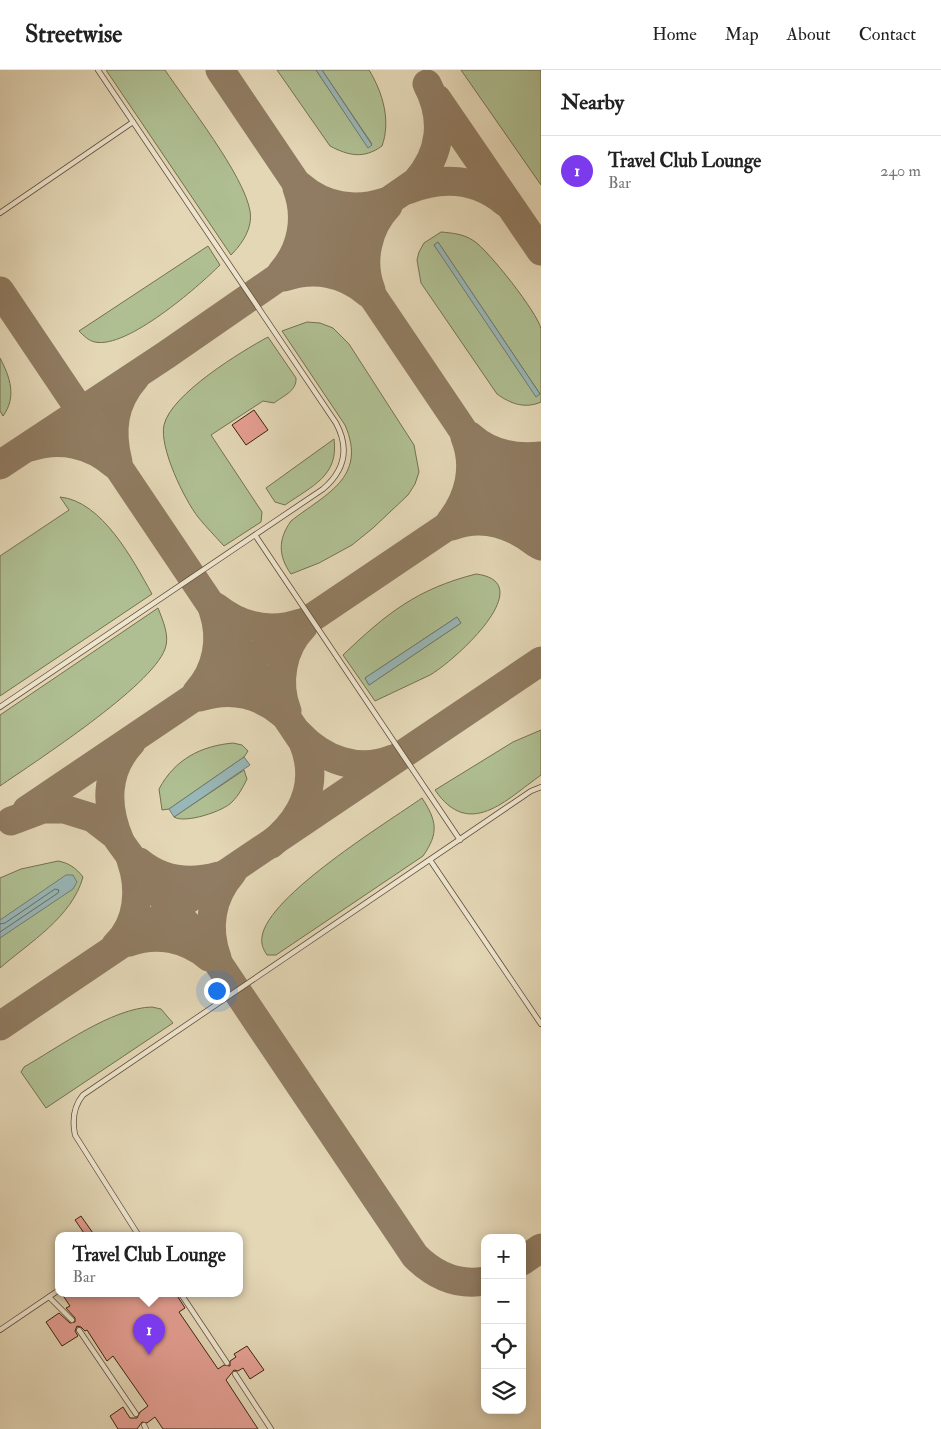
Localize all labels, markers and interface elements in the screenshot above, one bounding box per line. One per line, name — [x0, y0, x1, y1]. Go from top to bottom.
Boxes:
text: Streetwise — [25, 19, 122, 50]
text: Home — [652, 23, 697, 46]
text: Map — [725, 23, 759, 46]
text: About — [787, 23, 831, 46]
text: Contact — [859, 23, 916, 46]
text: Nearby — [561, 89, 624, 116]
text: Travel Club Lounge — [608, 149, 761, 173]
text: 1 — [574, 161, 580, 181]
text: 240 m — [880, 161, 921, 181]
text: Bar — [608, 173, 631, 193]
your location — [204, 978, 230, 1004]
popup — [55, 1232, 243, 1297]
map controls — [481, 1234, 526, 1414]
button: + — [481, 1234, 526, 1279]
text: Travel Club Lounge — [72, 1243, 226, 1267]
text: Bar — [72, 1267, 95, 1287]
button: − — [481, 1279, 526, 1324]
pin: 1 — [133, 1314, 165, 1355]
button: locate — [481, 1324, 526, 1369]
button: layers — [481, 1369, 526, 1414]

